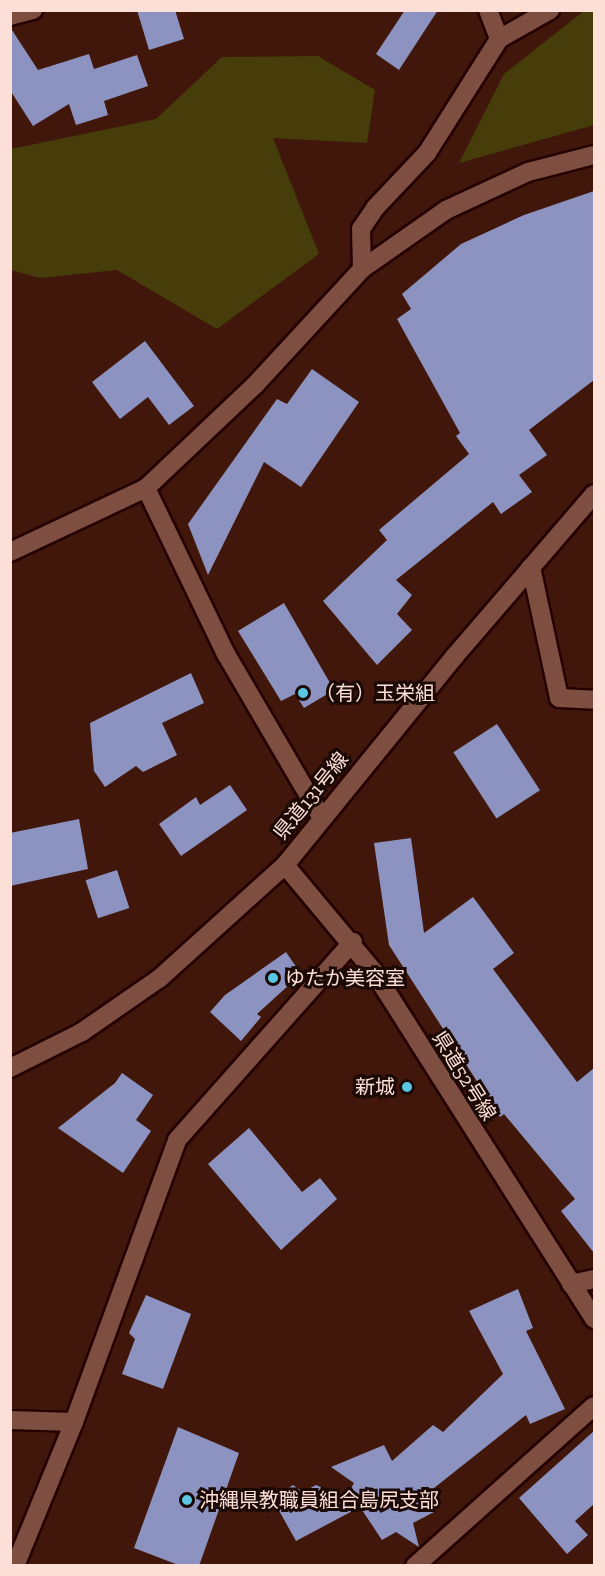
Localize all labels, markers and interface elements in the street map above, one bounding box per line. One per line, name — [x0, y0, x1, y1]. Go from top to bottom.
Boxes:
place label: （有）玉栄組 — [315, 681, 435, 705]
marker: （有）玉栄組 — [296, 686, 310, 700]
street label: 県道131号線 — [269, 748, 353, 844]
place label: ゆたか美容室 — [285, 966, 405, 990]
marker: ゆたか美容室 — [266, 971, 280, 985]
street label: 県道52号線 — [427, 1027, 501, 1125]
place label: 新城 — [355, 1075, 395, 1099]
marker: 新城 — [400, 1080, 414, 1094]
place label: 沖縄県教職員組合島尻支部 — [199, 1488, 439, 1512]
marker: 沖縄県教職員組合島尻支部 — [180, 1493, 194, 1507]

